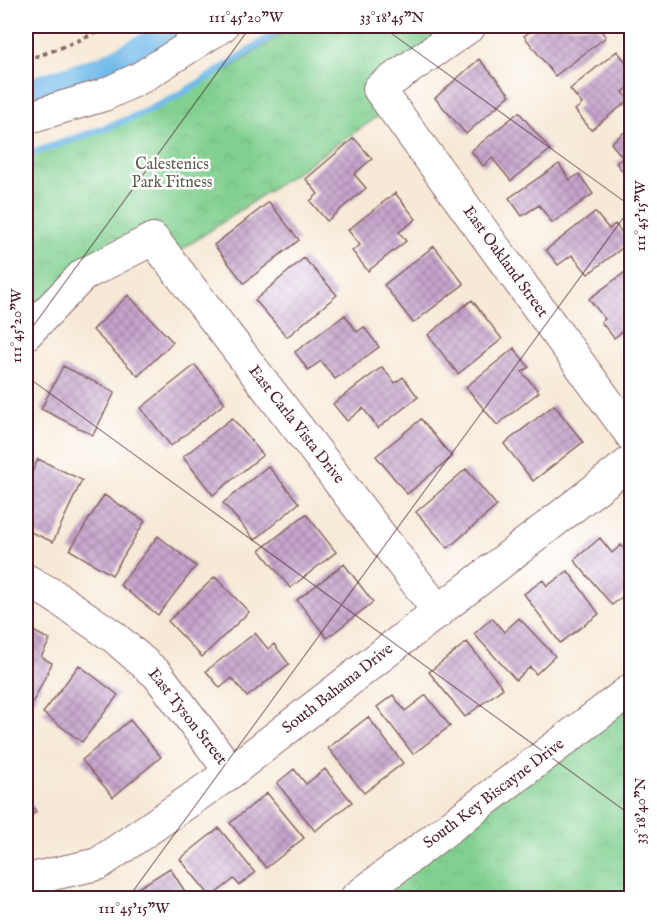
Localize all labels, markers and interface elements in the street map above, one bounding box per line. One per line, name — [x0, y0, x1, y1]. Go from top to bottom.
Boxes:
text: 111°45'20"W — [209, 8, 284, 27]
text: 33°18'45"N — [360, 8, 424, 27]
park label: Calestenics Park Fitness — [132, 155, 213, 193]
text: 111°45'15"W — [631, 180, 650, 252]
street label: East Oakland Street — [458, 202, 552, 322]
text: 111°45'20"W — [7, 288, 26, 363]
street label: East Carla Vista Drive — [243, 362, 349, 488]
street label: South Bahama Drive — [278, 639, 398, 739]
street label: East Tyson Street — [143, 665, 231, 770]
street label: South Key Biscayne Drive — [420, 734, 568, 854]
text: 33°18'40"N — [631, 778, 650, 844]
text: 111°45'15"W — [98, 899, 170, 918]

